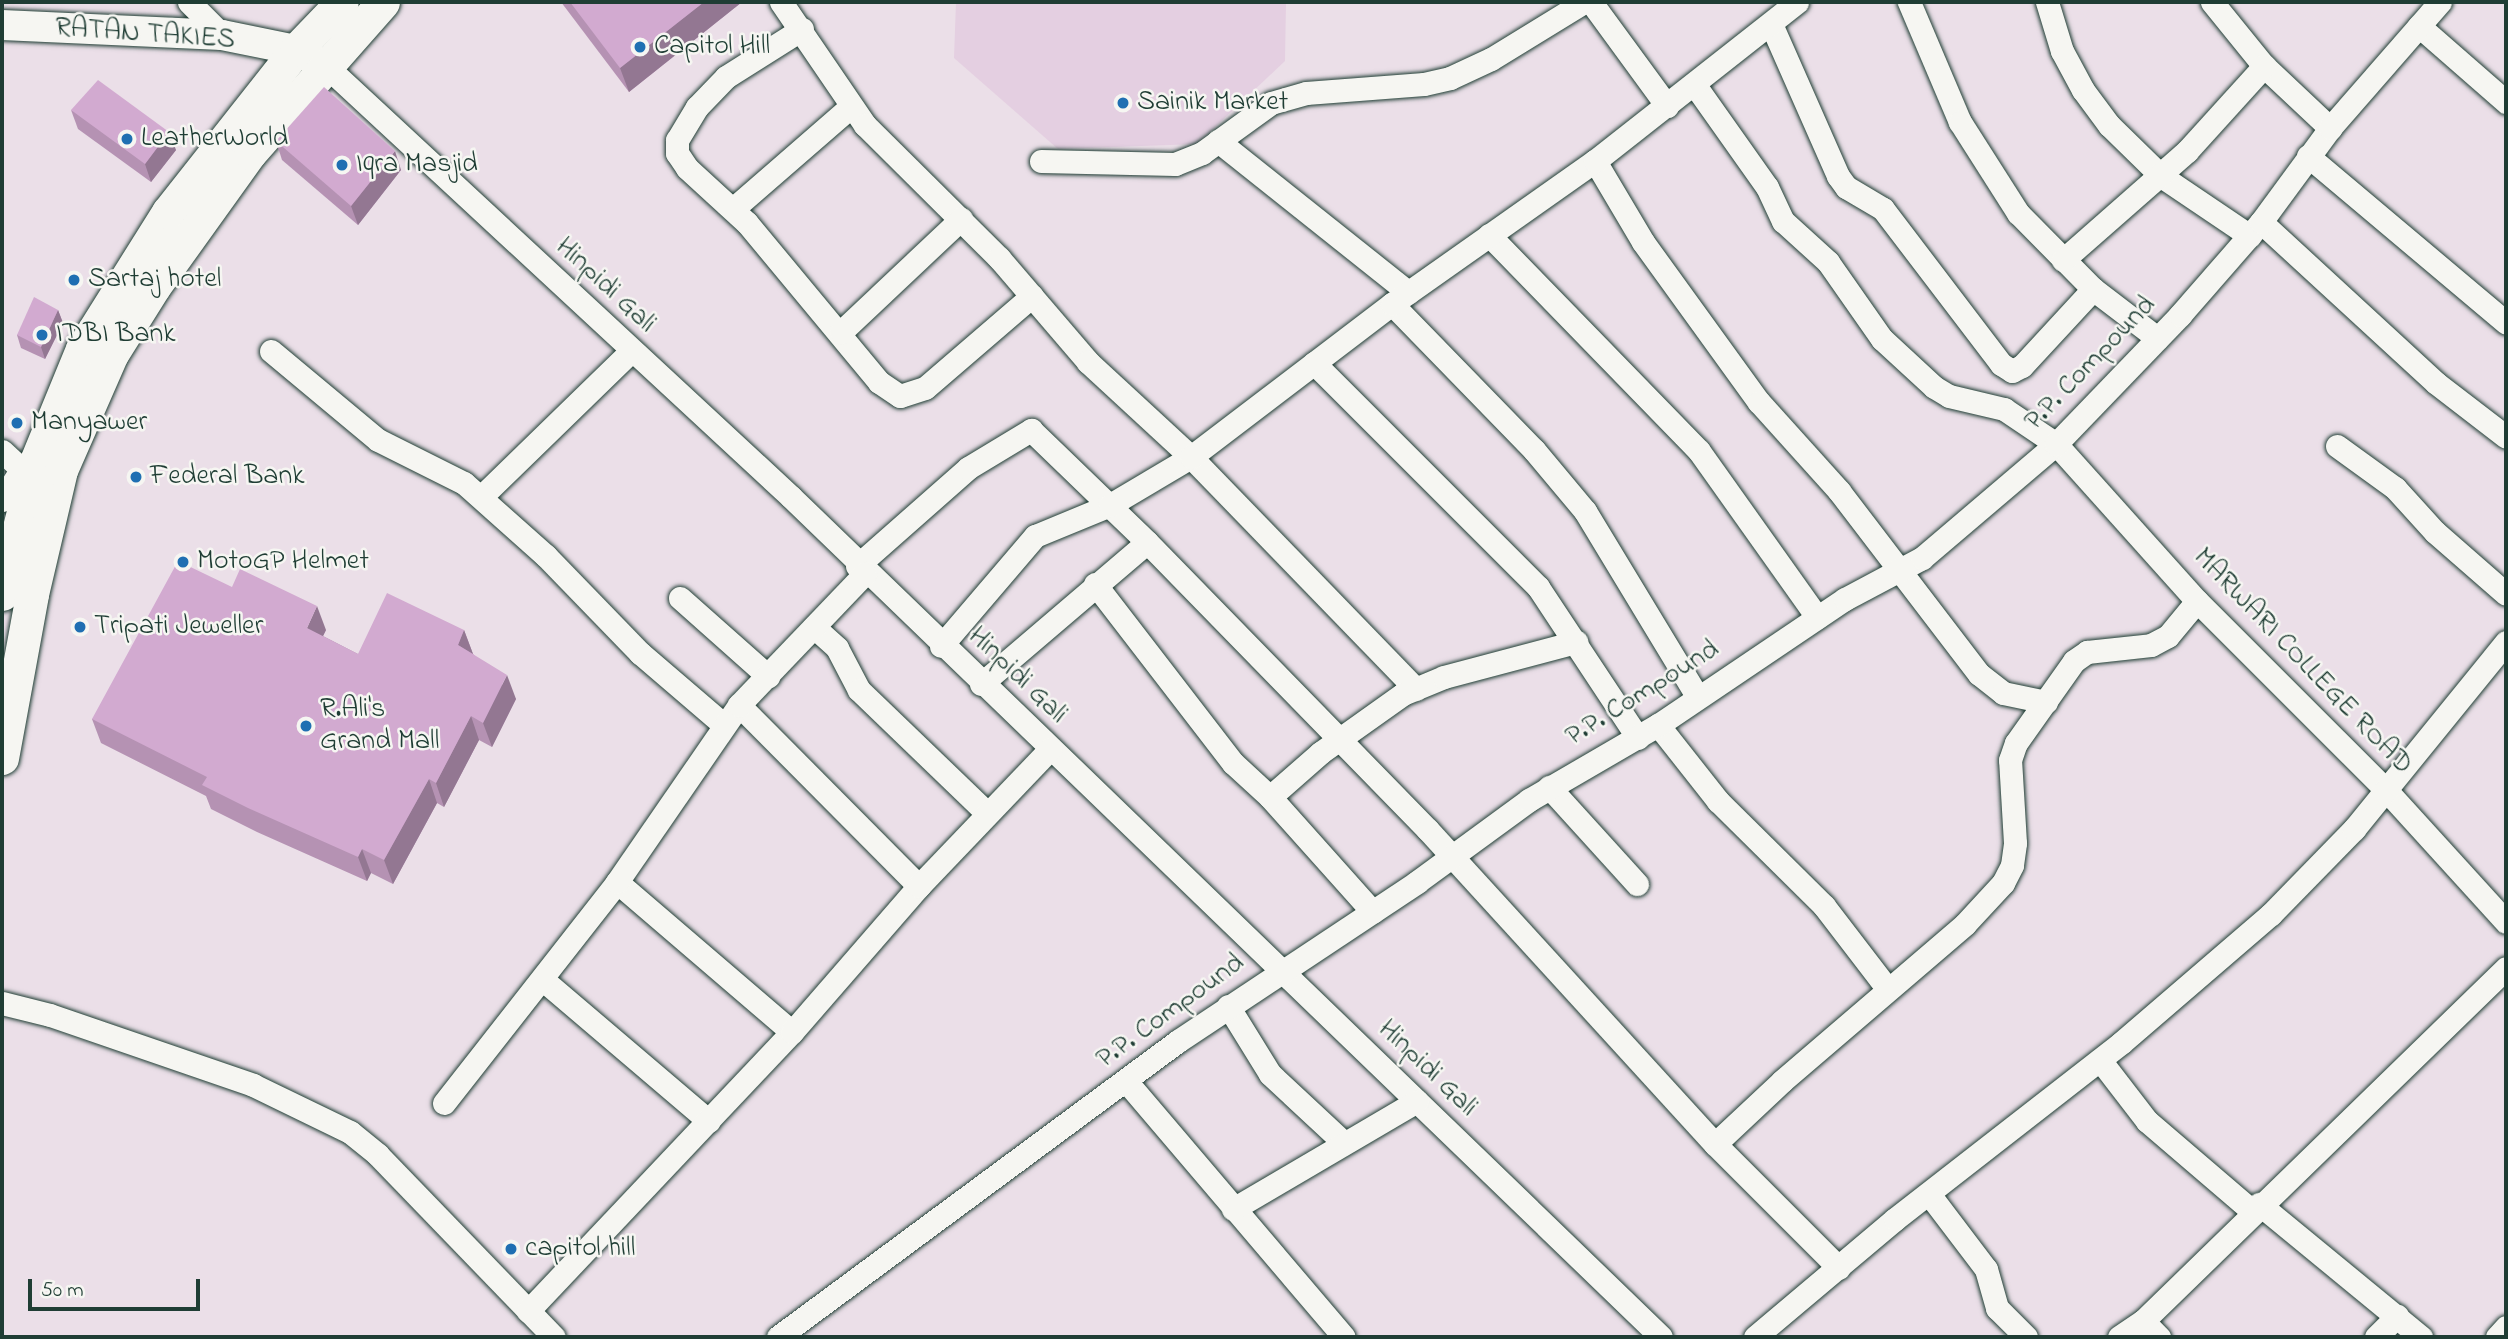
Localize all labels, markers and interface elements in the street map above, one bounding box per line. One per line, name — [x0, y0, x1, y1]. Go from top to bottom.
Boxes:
street label: RATAN TAKIES — [54, 12, 236, 58]
place label: Capitol Hill — [654, 30, 770, 64]
marker: Capitol Hill — [632, 39, 648, 55]
place label: Sainik Market — [1137, 86, 1288, 120]
marker: Sainik Market — [1115, 95, 1131, 111]
place label: LeatherWorld — [141, 122, 288, 156]
marker: LeatherWorld — [119, 131, 135, 147]
place label: Iqra Masjid — [356, 148, 478, 182]
marker: Iqra Masjid — [334, 157, 350, 173]
street label: Hinpidi Gali — [548, 231, 662, 341]
place label: Sartaj hotel — [88, 263, 221, 297]
marker: Sartaj hotel — [66, 272, 82, 288]
street label: P.P. Compound — [2018, 290, 2164, 438]
place label: IDBI Bank — [56, 318, 176, 352]
marker: IDBI Bank — [34, 327, 50, 343]
place label: Manyawer — [31, 406, 147, 440]
marker: Manyawer — [9, 415, 25, 431]
place label: Federal Bank — [150, 460, 305, 494]
marker: Federal Bank — [128, 469, 144, 485]
street label: MARWARI COLLEGE ROAD — [2185, 542, 2419, 782]
place label: MotoGP Helmet — [197, 545, 369, 579]
marker: MotoGP Helmet — [175, 554, 191, 570]
place label: Tripati Jeweller — [94, 610, 263, 644]
marker: Tripati Jeweller — [72, 619, 88, 635]
street label: Hinpidi Gali — [960, 620, 1074, 732]
street label: P.P. Compound — [1560, 634, 1726, 754]
place label: R.Ali's Grand Mall — [320, 693, 439, 759]
marker: R.Ali's Grand Mall — [298, 718, 314, 734]
street label: P.P. Compound — [1091, 947, 1251, 1077]
street label: Hinpidi Gali — [1370, 1013, 1484, 1125]
place label: capitol hill — [525, 1232, 635, 1266]
marker: capitol hill — [503, 1241, 519, 1257]
scale bar — [32, 1266, 203, 1310]
text: 50 m — [41, 1276, 84, 1306]

